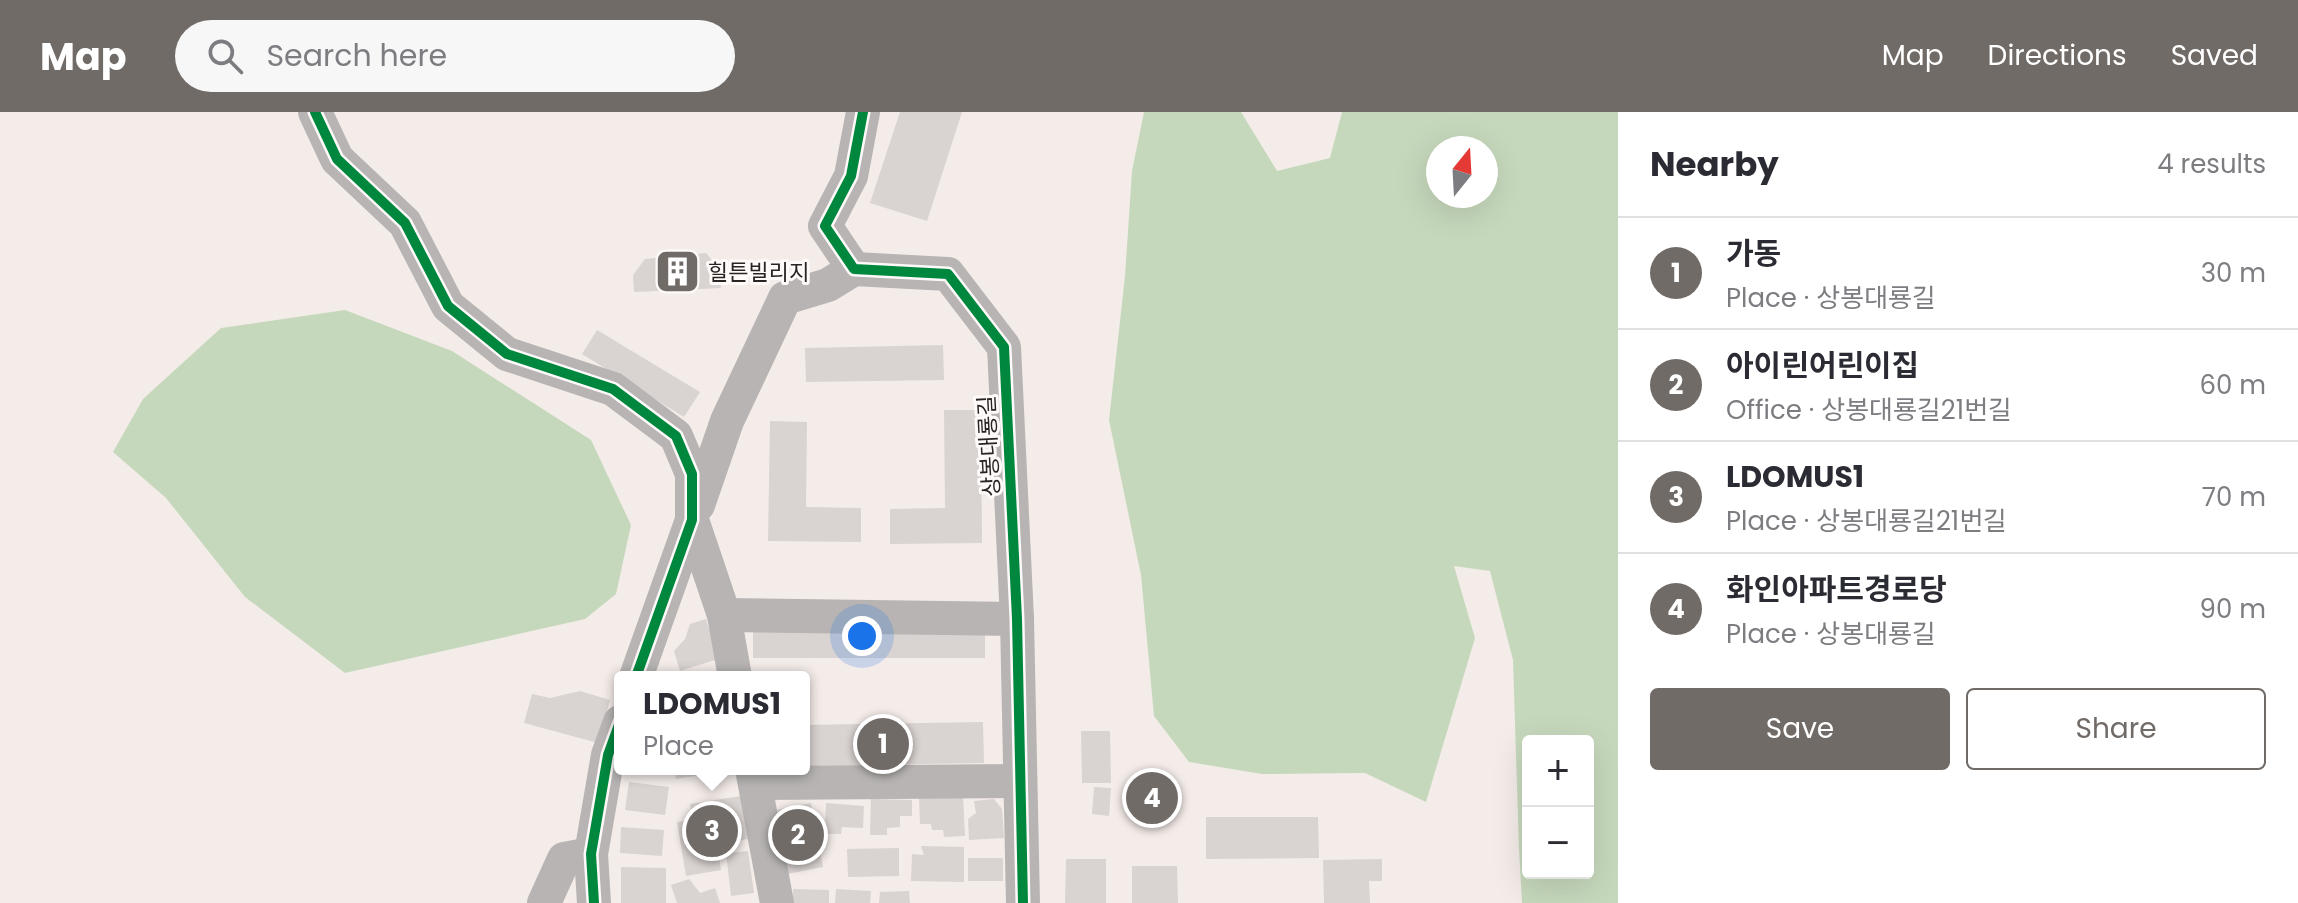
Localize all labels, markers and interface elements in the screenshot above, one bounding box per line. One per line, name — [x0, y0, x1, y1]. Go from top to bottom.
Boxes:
search box — [175, 20, 735, 92]
text: Map — [40, 30, 127, 83]
icon: search — [203, 34, 247, 78]
text: Search here — [267, 34, 447, 77]
text: Map — [1882, 36, 1944, 75]
text: Directions — [1988, 36, 2127, 75]
text: Saved — [2171, 36, 2258, 75]
north arrow — [1426, 136, 1498, 208]
text: Nearby — [1650, 140, 1779, 188]
text: 4 results — [2157, 146, 2266, 182]
text: 가동 — [1726, 232, 1781, 275]
building icon: 힐튼빌리지 — [653, 248, 701, 296]
text: 1 — [1671, 255, 1681, 291]
text: 30 m — [2201, 255, 2266, 291]
place label: 힐튼빌리지 — [708, 257, 809, 288]
text: Place · 상봉대룡길 — [1726, 280, 1936, 316]
text: 아이린어린이집 — [1726, 344, 1919, 387]
text: 2 — [1669, 367, 1683, 403]
text: 60 m — [2199, 367, 2266, 403]
text: Office · 상봉대룡길21번길 — [1726, 392, 2012, 428]
street label: 상봉대룡길 — [971, 395, 1007, 497]
text: LDOMUS1 — [1726, 455, 1864, 498]
text: 3 — [1668, 479, 1684, 515]
text: 70 m — [2202, 479, 2266, 515]
text: Place · 상봉대룡길21번길 — [1726, 503, 2007, 539]
text: 화인아파트경로당 — [1726, 568, 1947, 611]
text: 4 — [1667, 591, 1685, 627]
text: 90 m — [2200, 591, 2266, 627]
your location — [842, 616, 882, 656]
text: Place · 상봉대룡길 — [1726, 616, 1936, 652]
popup — [614, 671, 810, 775]
text: LDOMUS1 — [643, 682, 781, 725]
button: Save — [1650, 688, 1950, 770]
button: Share — [1966, 688, 2266, 770]
pin: 1 — [857, 714, 909, 774]
text: Place — [643, 728, 714, 764]
map controls — [1522, 735, 1594, 879]
button: + — [1522, 735, 1594, 807]
pin: 4 — [1126, 768, 1178, 828]
pin: 3 — [686, 801, 738, 861]
pin: 2 — [772, 805, 824, 865]
button: − — [1522, 807, 1594, 879]

